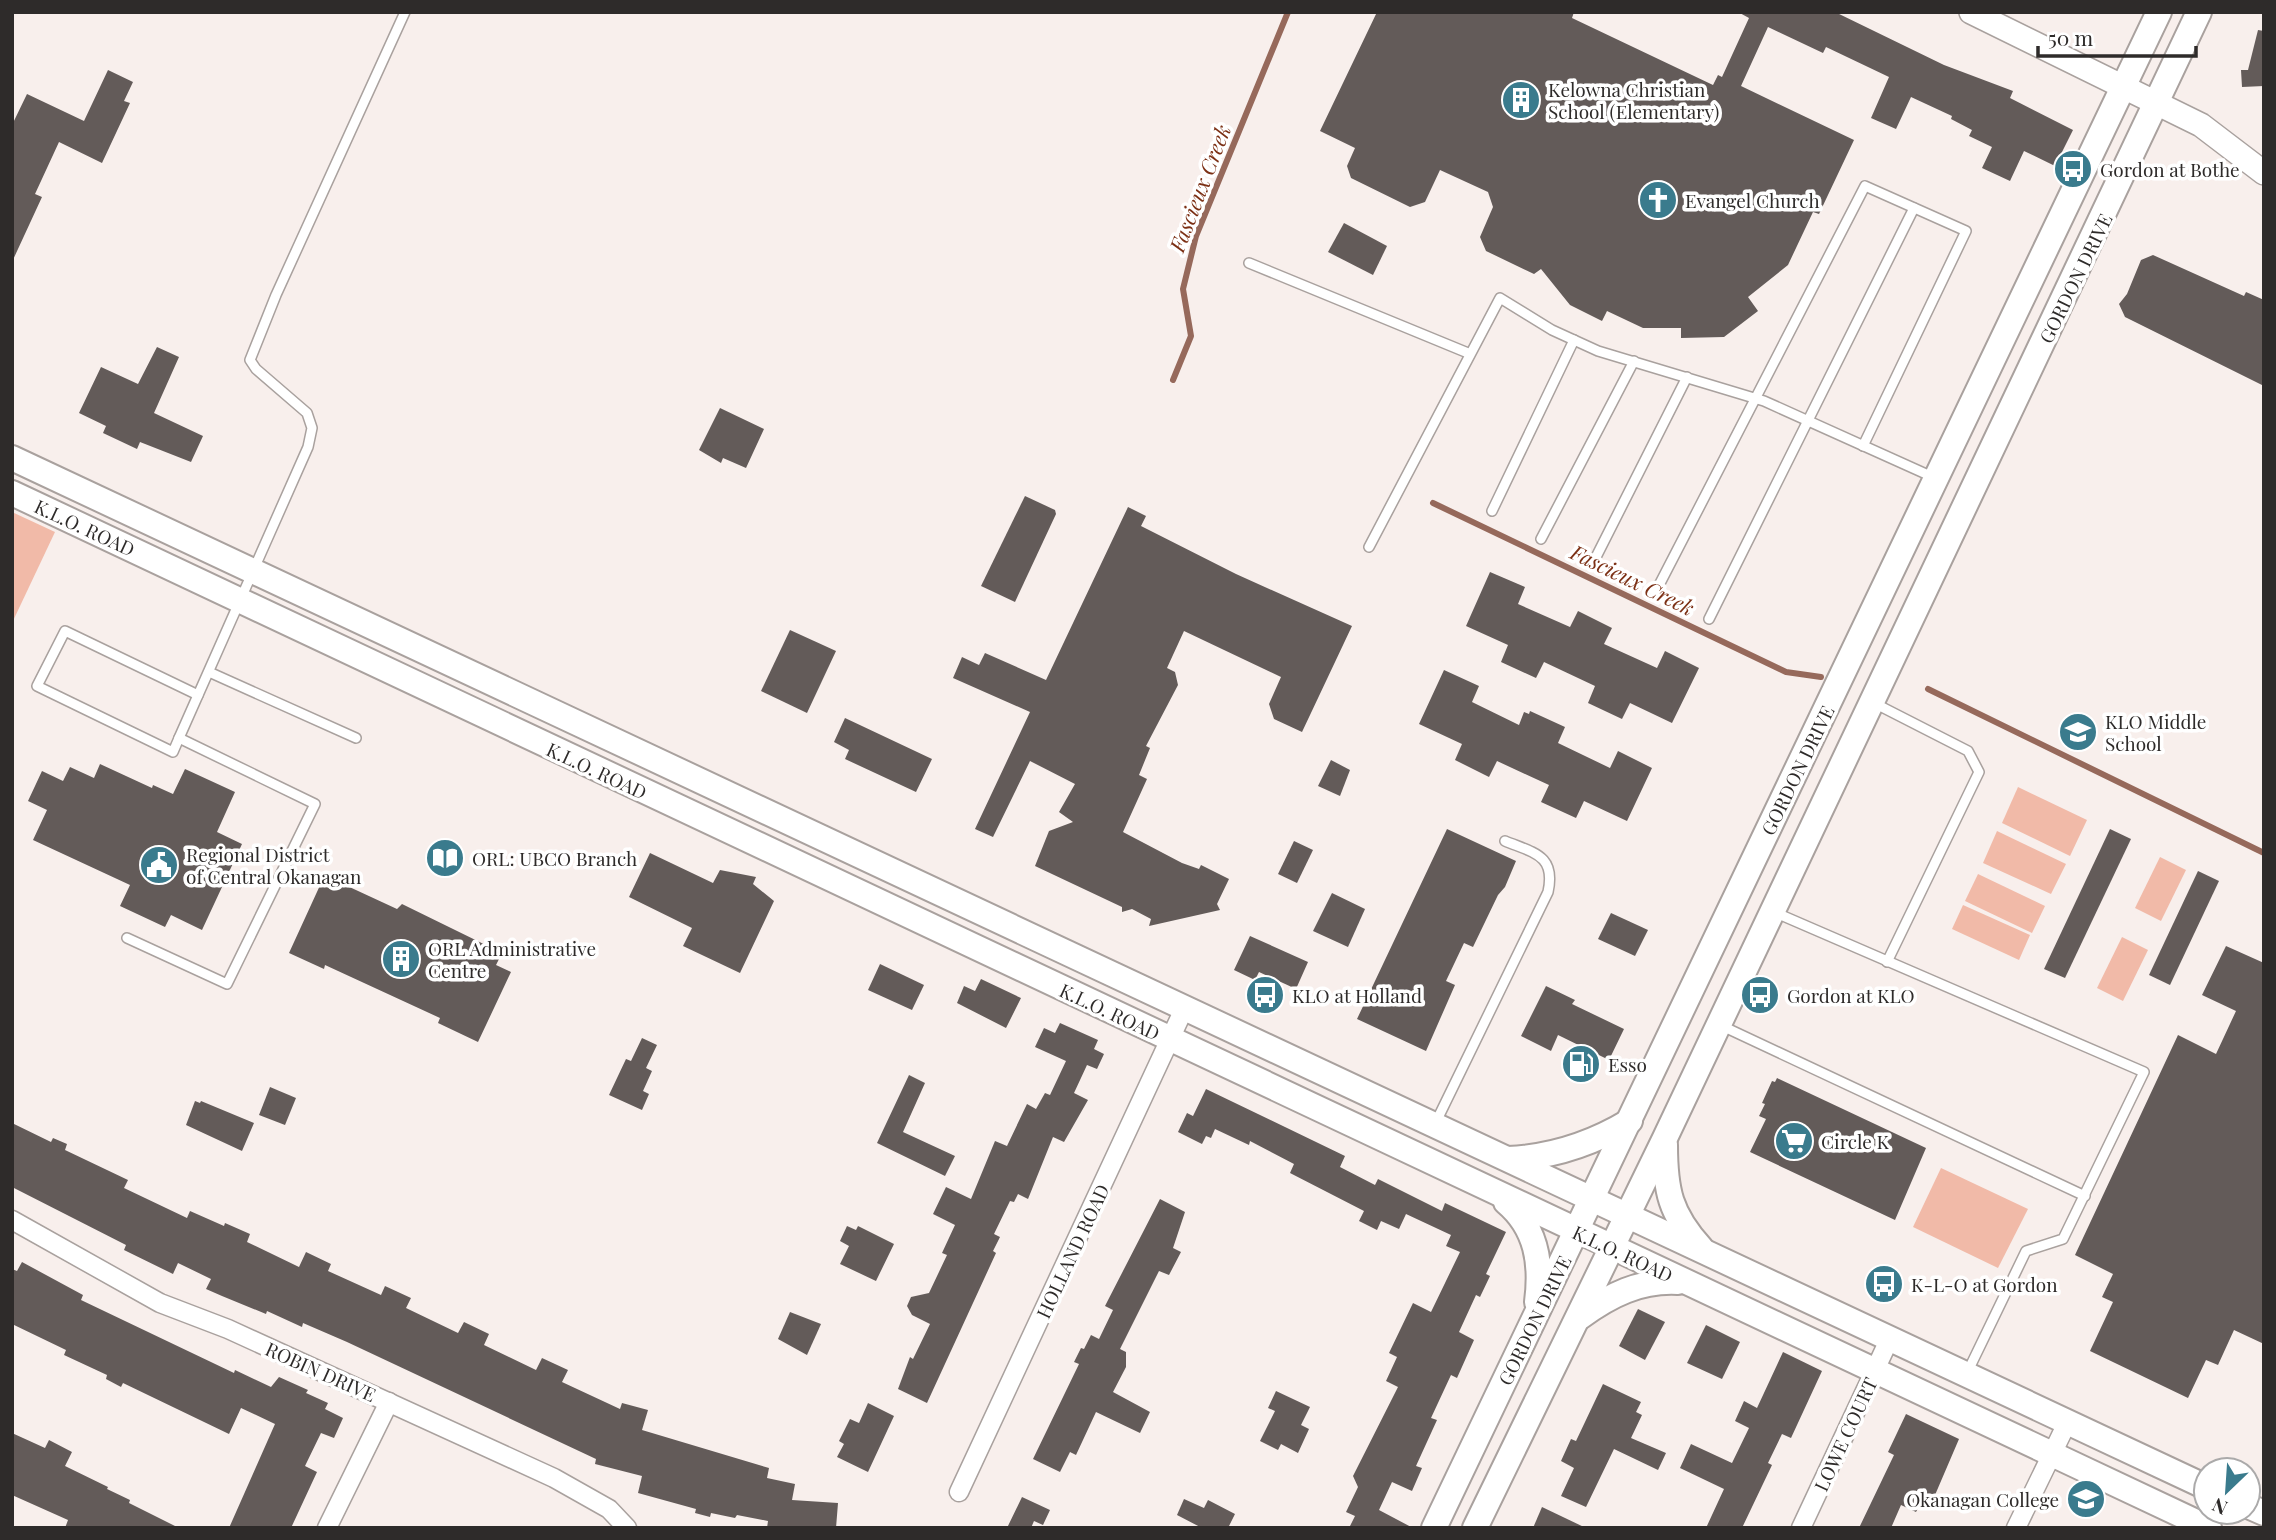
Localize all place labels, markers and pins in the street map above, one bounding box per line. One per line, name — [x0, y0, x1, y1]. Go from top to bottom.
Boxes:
place label: Kelowna Christian School (Elementary) — [1548, 76, 1719, 124]
building icon: Kelowna Christian School (Elementary) — [1500, 79, 1542, 121]
bus stop icon: Gordon at Bothe — [2052, 148, 2094, 190]
place label: Gordon at Bothe — [2100, 156, 2240, 182]
church icon: Evangel Church — [1637, 179, 1679, 221]
place label: Evangel Church — [1685, 187, 1820, 213]
place label: KLO Middle School — [2105, 708, 2206, 756]
school or university icon: KLO Middle School — [2057, 711, 2099, 753]
library icon: ORL: UBCO Branch — [424, 837, 466, 879]
place label: Regional District of Central Okanagan — [186, 841, 362, 889]
public building icon: Regional District of Central Okanagan — [138, 844, 180, 886]
place label: ORL: UBCO Branch — [472, 845, 637, 871]
place label: ORL Administrative Centre — [428, 935, 596, 983]
building icon: ORL Administrative Centre — [380, 938, 422, 980]
bus stop icon: KLO at Holland — [1244, 974, 1286, 1016]
bus stop icon: Gordon at KLO — [1739, 974, 1781, 1016]
place label: KLO at Holland — [1292, 982, 1422, 1008]
place label: Gordon at KLO — [1787, 982, 1915, 1008]
fuel station icon: Esso — [1560, 1043, 1602, 1085]
place label: Esso — [1608, 1051, 1647, 1077]
supermarket icon: Circle K — [1773, 1120, 1815, 1162]
place label: Circle K — [1821, 1128, 1890, 1154]
bus stop icon: K-L-O at Gordon — [1863, 1263, 1905, 1305]
place label: K-L-O at Gordon — [1911, 1271, 2058, 1297]
school or university icon: Okanagan College — [2065, 1478, 2107, 1520]
place label: Okanagan College — [1906, 1486, 2059, 1512]

